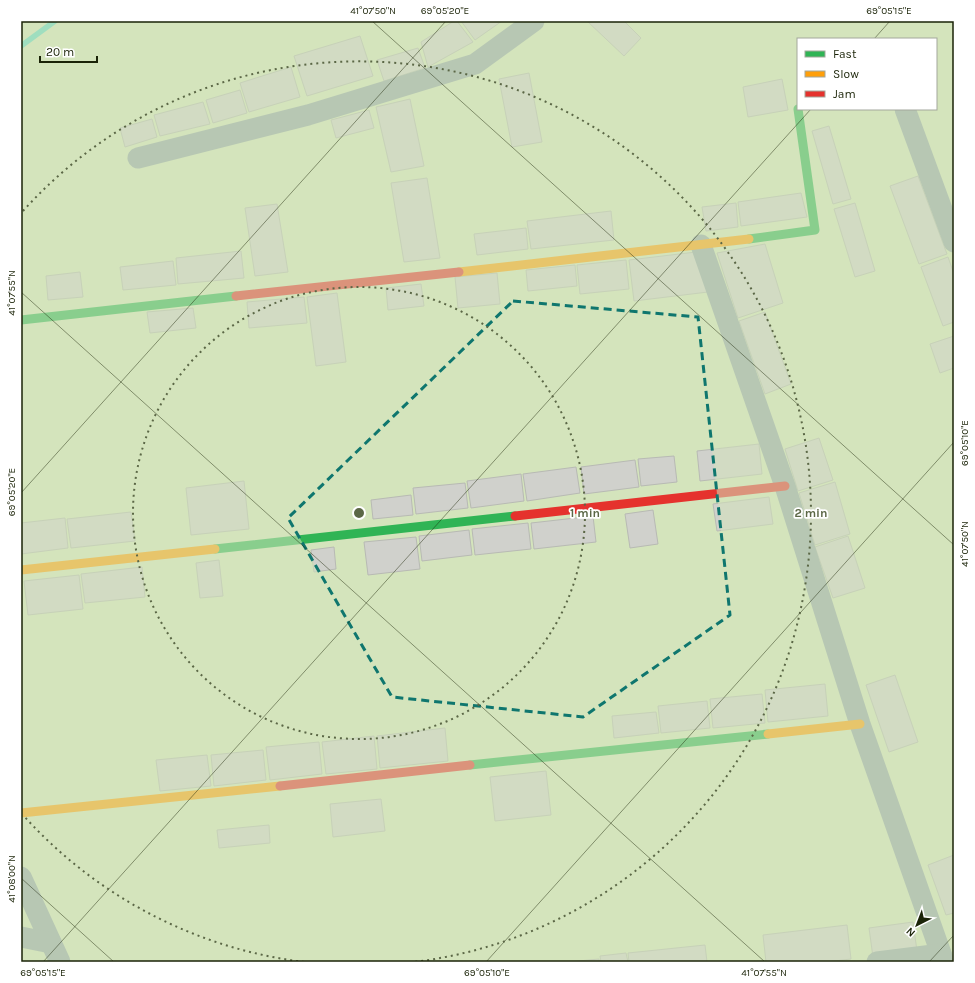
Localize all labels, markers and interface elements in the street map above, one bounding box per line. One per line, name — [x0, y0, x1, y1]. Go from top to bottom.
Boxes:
text: 41°07'50"N — [350, 5, 396, 17]
text: 69°05'20"E — [421, 5, 469, 17]
text: 69°05'15"E — [866, 5, 912, 17]
scale bar — [40, 38, 97, 64]
legend — [797, 38, 937, 110]
text: 20 m — [46, 45, 74, 59]
text: Fast — [833, 47, 857, 61]
text: Slow — [833, 67, 859, 81]
text: Jam — [833, 87, 856, 101]
text: 41°07'55"N — [6, 270, 18, 316]
text: 69°05'10"E — [959, 420, 971, 466]
text: 69°05'20"E — [6, 468, 18, 516]
centre of rings — [352, 506, 366, 520]
text: 1 min — [570, 506, 600, 520]
text: 2 min — [794, 506, 828, 520]
text: 41°07'50"N — [959, 521, 971, 567]
text: 41°08'00"N — [6, 855, 18, 903]
north arrow — [897, 905, 937, 945]
text: N — [903, 925, 918, 940]
text: 69°05'15"E — [20, 967, 66, 979]
text: 69°05'10"E — [464, 967, 510, 979]
text: 41°07'55"N — [741, 967, 787, 979]

